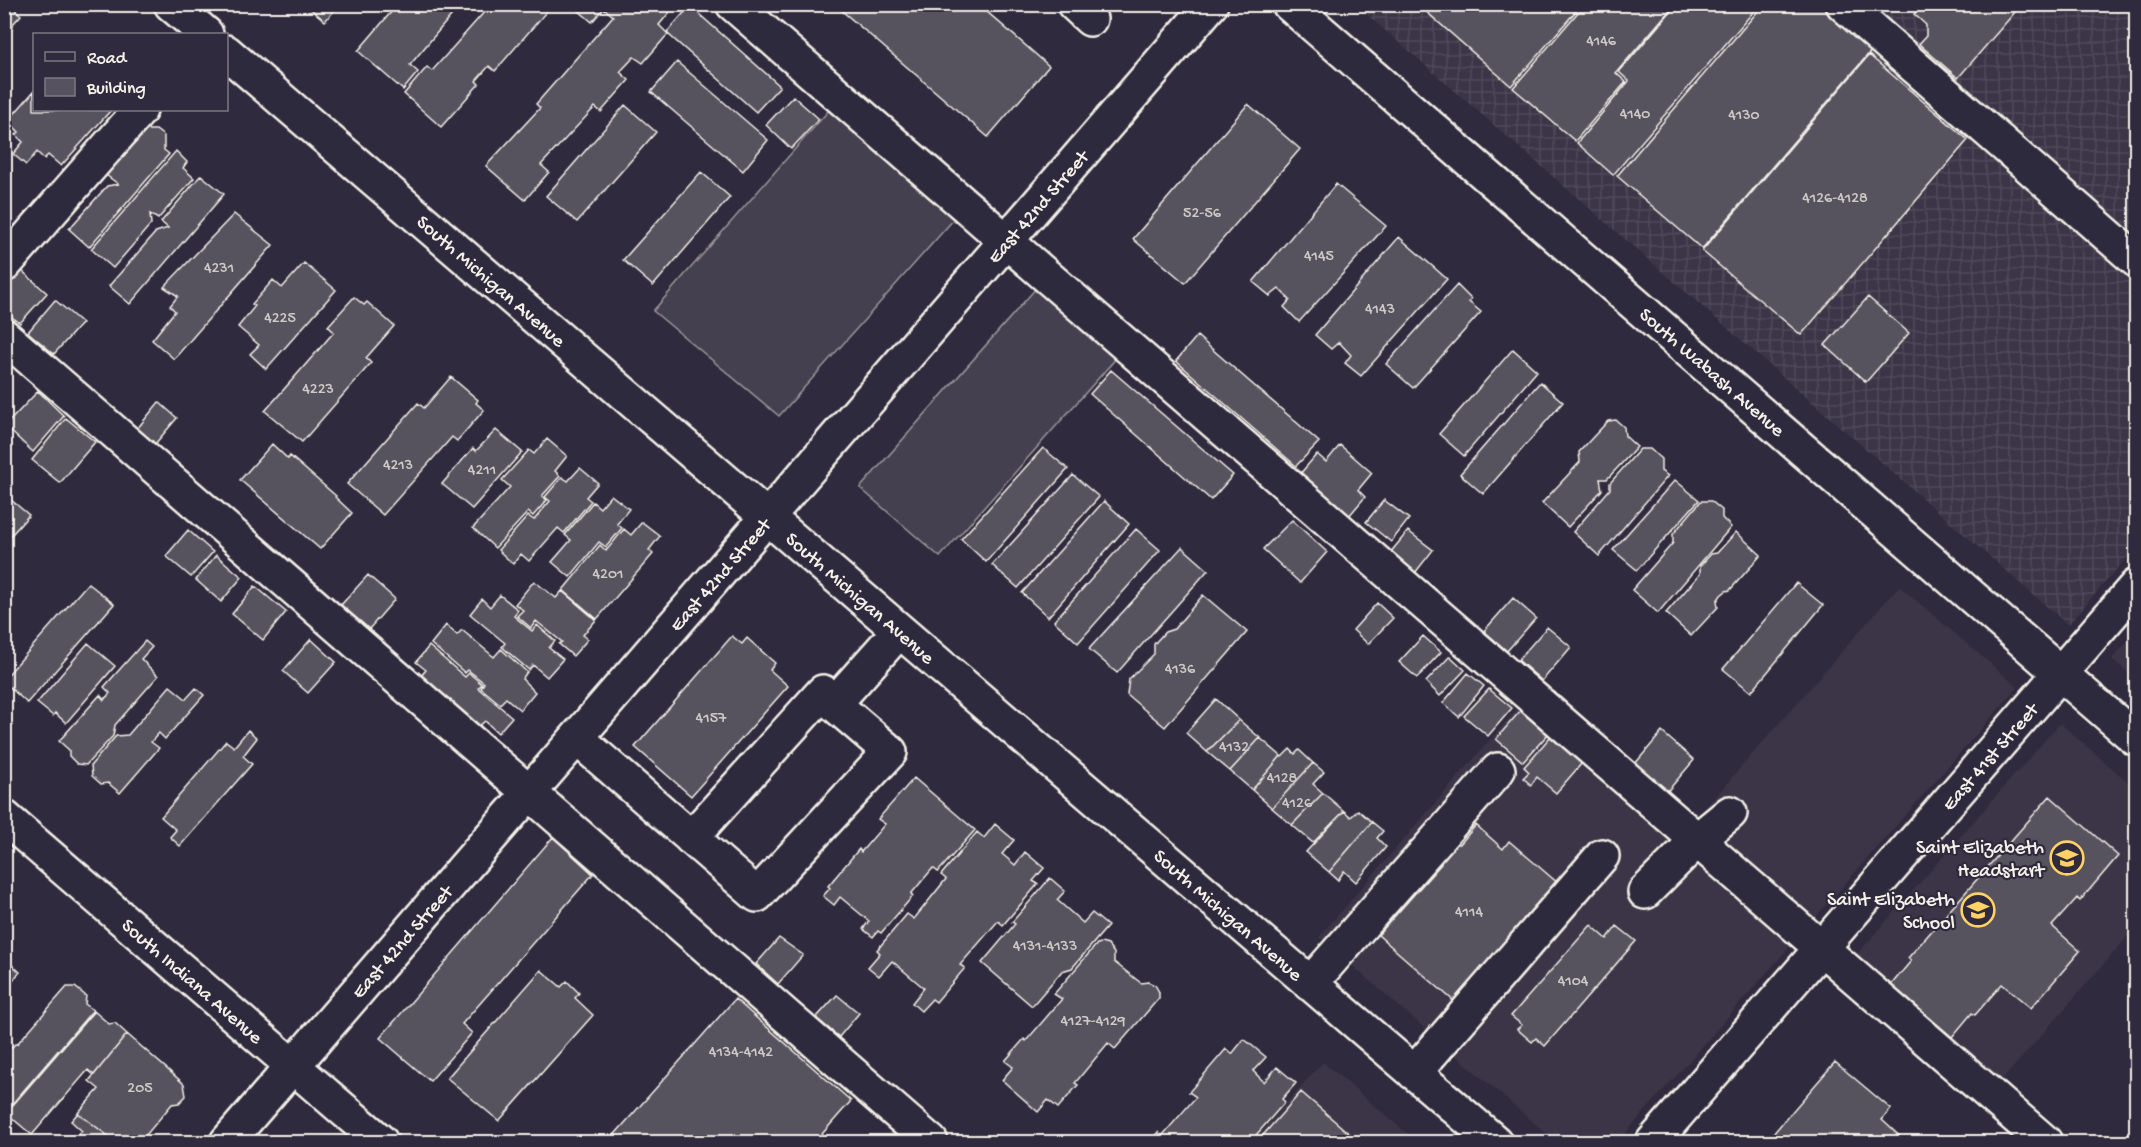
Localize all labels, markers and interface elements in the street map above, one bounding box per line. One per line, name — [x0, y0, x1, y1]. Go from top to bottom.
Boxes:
legend — [33, 33, 228, 111]
house number: 4146 — [1586, 33, 1617, 52]
text: Road — [87, 49, 128, 70]
text: Building — [86, 79, 146, 100]
house number: 4140 — [1620, 106, 1650, 125]
house number: 4130 — [1728, 107, 1760, 126]
street label: East 42nd Street — [984, 146, 1096, 270]
house number: 4126-4128 — [1802, 190, 1868, 209]
house number: 52-56 — [1183, 205, 1222, 224]
street label: South Michigan Avenue — [411, 212, 569, 354]
house number: 4145 — [1304, 248, 1334, 267]
house number: 4231 — [204, 260, 234, 279]
house number: 4143 — [1365, 301, 1395, 320]
street label: South Wabash Avenue — [1633, 304, 1789, 444]
house number: 4225 — [264, 310, 296, 329]
house number: 4223 — [302, 381, 334, 400]
house number: 4213 — [383, 457, 413, 476]
house number: 4211 — [468, 462, 496, 481]
street label: East 42nd Street — [666, 514, 778, 638]
street label: South Michigan Avenue — [780, 529, 938, 671]
house number: 4201 — [593, 566, 623, 585]
house number: 4136 — [1165, 661, 1196, 680]
street label: East 41st Street — [1939, 698, 2046, 817]
house number: 4157 — [696, 710, 727, 729]
house number: 4132 — [1219, 739, 1249, 758]
house number: 4128 — [1267, 770, 1298, 789]
house number: 4126 — [1282, 795, 1313, 814]
place label: Saint Elizabeth Headstart — [1916, 838, 2046, 884]
school or university icon: Saint Elizabeth Headstart — [2049, 840, 2085, 876]
street label: South Michigan Avenue — [1148, 846, 1306, 988]
street label: East 42nd Street — [348, 881, 460, 1005]
place label: Saint Elizabeth School — [1827, 890, 1955, 936]
school or university icon: Saint Elizabeth School — [1960, 892, 1996, 928]
house number: 4114 — [1455, 904, 1483, 923]
street label: South Indiana Avenue — [115, 915, 267, 1051]
house number: 4131-4133 — [1013, 938, 1077, 957]
house number: 4104 — [1558, 973, 1589, 992]
house number: 4127-4129 — [1060, 1013, 1126, 1032]
house number: 4134-4142 — [709, 1044, 773, 1063]
house number: 205 — [127, 1080, 153, 1099]

